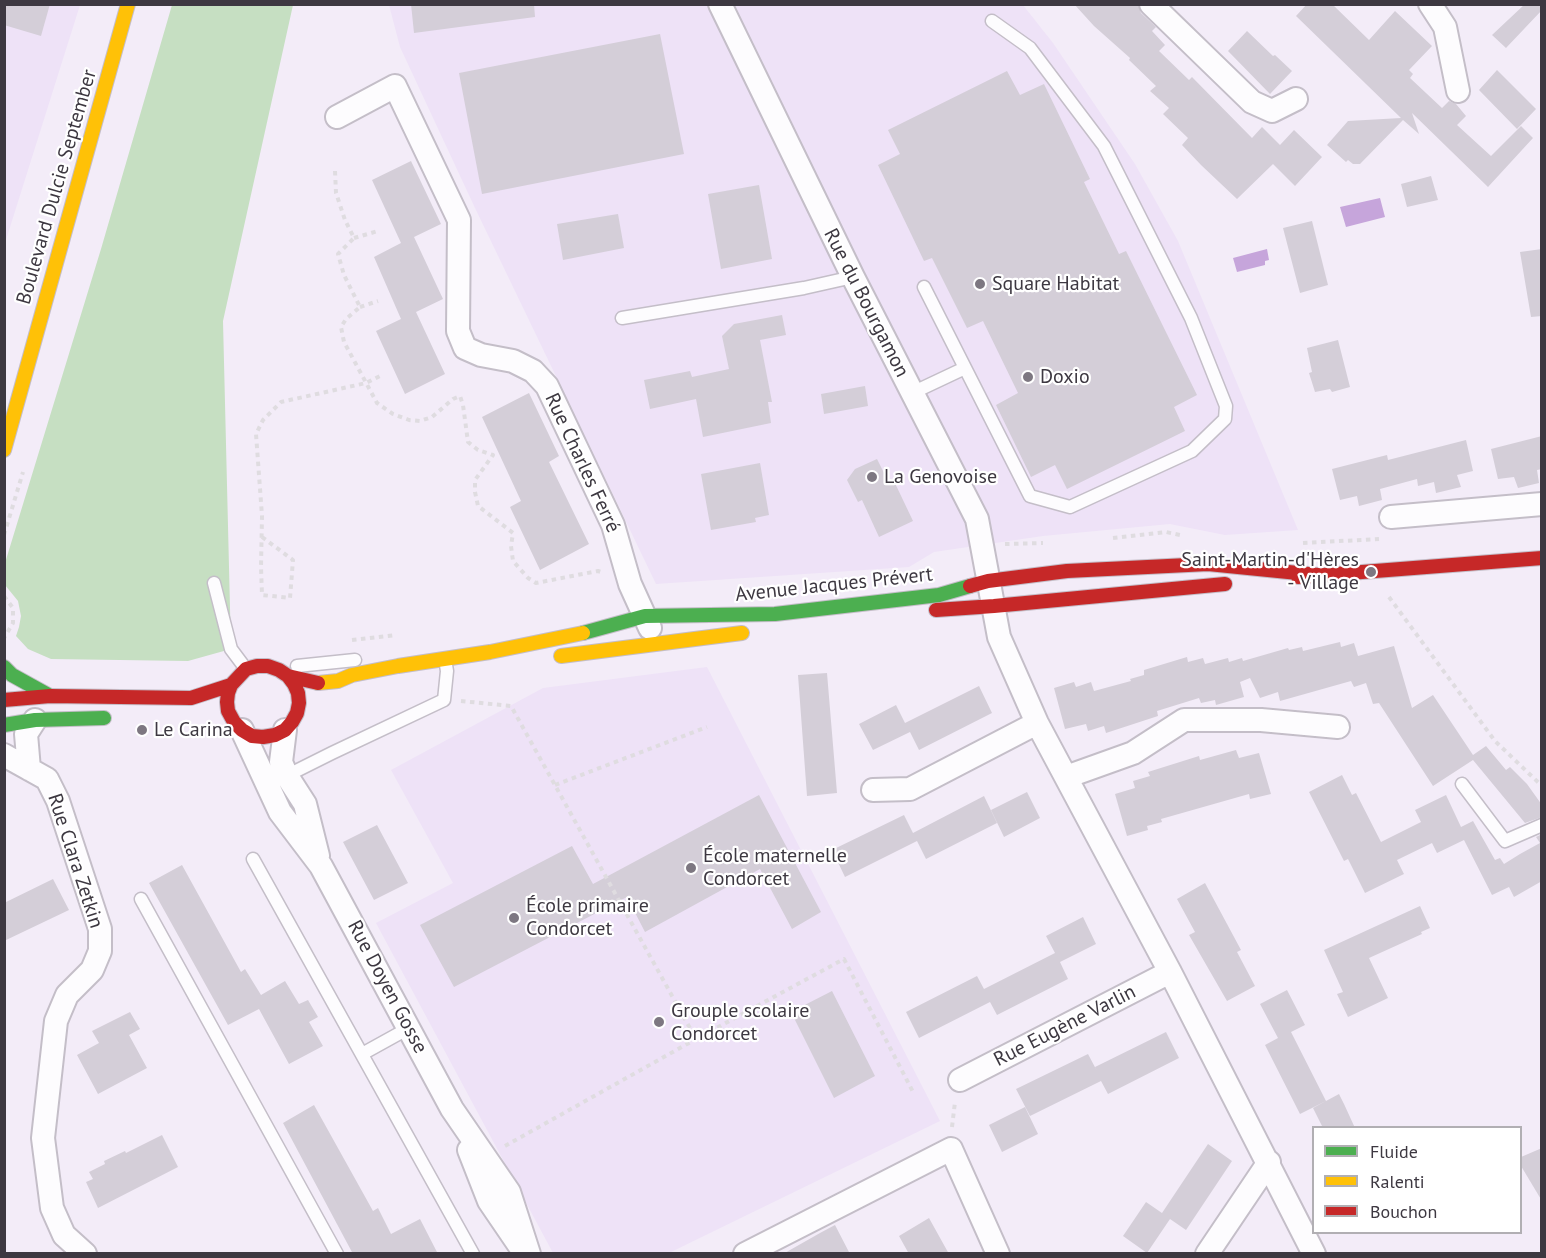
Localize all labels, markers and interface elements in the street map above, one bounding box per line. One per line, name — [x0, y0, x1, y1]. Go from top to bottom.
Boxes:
street label: Boulevard Dulcie September — [12, 67, 102, 307]
street label: Rue du Bourgamon — [818, 225, 914, 381]
place label: Square Habitat — [992, 272, 1119, 296]
marker: Square Habitat — [973, 277, 987, 291]
place label: Doxio — [1040, 365, 1090, 389]
marker: Doxio — [1021, 370, 1035, 384]
street label: Rue Charles Ferré — [539, 389, 625, 537]
place label: La Genovoise — [884, 465, 997, 489]
marker: La Genovoise — [865, 470, 879, 484]
place label: Saint-Martin-d'Hères - Village — [1181, 548, 1359, 595]
street label: Avenue Jacques Prévert — [734, 563, 934, 607]
marker: Saint-Martin-d'Hères - Village — [1364, 565, 1378, 579]
place label: Le Carina — [154, 718, 233, 742]
marker: Le Carina — [135, 723, 149, 737]
street label: Rue Clara Zetkin — [42, 791, 108, 931]
place label: École maternelle Condorcet — [703, 844, 847, 891]
marker: École maternelle Condorcet — [684, 861, 698, 875]
place label: École primaire Condorcet — [526, 894, 649, 941]
marker: École primaire Condorcet — [507, 911, 521, 925]
street label: Rue Doyen Gosse — [342, 916, 432, 1058]
street label: Rue Eugène Varlin — [990, 980, 1140, 1072]
place label: Grouple scolaire Condorcet — [671, 999, 809, 1046]
marker: Grouple scolaire Condorcet — [652, 1015, 666, 1029]
legend — [1312, 1126, 1522, 1234]
text: Fluide — [1370, 1140, 1418, 1163]
text: Ralenti — [1370, 1170, 1425, 1193]
text: Bouchon — [1370, 1200, 1437, 1223]

